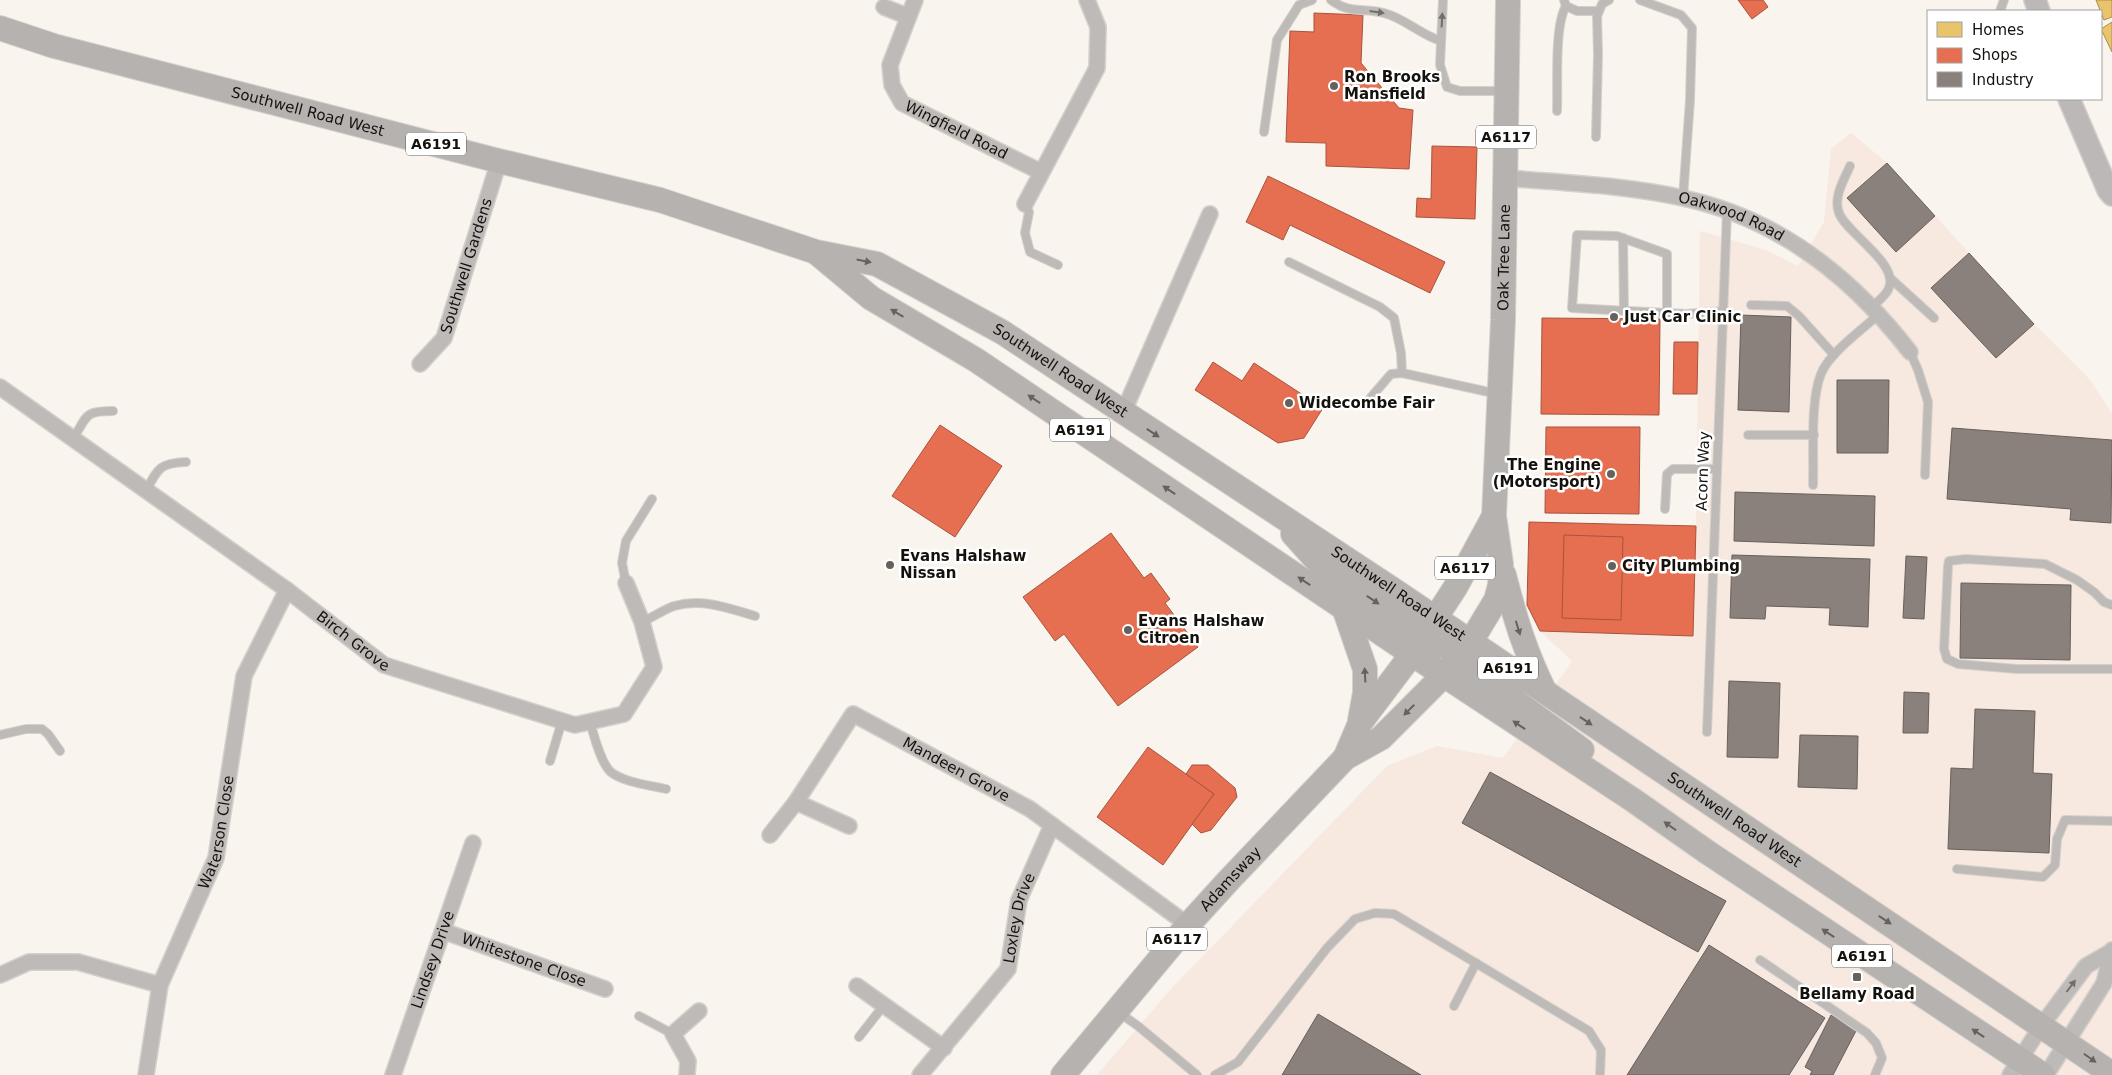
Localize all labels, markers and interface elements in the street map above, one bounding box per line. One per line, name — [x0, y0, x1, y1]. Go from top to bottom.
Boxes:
one-way arrow — [1369, 9, 1385, 17]
legend — [1927, 10, 2102, 100]
one-way arrow — [1439, 12, 1447, 28]
text: Homes — [1972, 21, 2024, 39]
text: Shops — [1972, 46, 2018, 64]
place label: Ron Brooks Mansfield — [1344, 68, 1440, 103]
text: Industry — [1972, 71, 2034, 89]
marker: Ron Brooks Mansfield — [1328, 80, 1340, 92]
street label: Southwell Road West — [229, 83, 386, 140]
street label: Wingfield Road — [902, 97, 1011, 163]
road number: A6117 — [1476, 125, 1536, 148]
road number: A6191 — [406, 132, 466, 156]
street label: Oakwood Road — [1677, 188, 1788, 245]
street label: Southwell Gardens — [437, 196, 496, 336]
street label: Oak Tree Lane — [1494, 204, 1514, 311]
one-way arrow — [856, 258, 872, 266]
place label: Just Car Clinic — [1623, 308, 1741, 326]
one-way arrow — [889, 309, 904, 317]
marker: Just Car Clinic — [1608, 311, 1620, 323]
street label: Southwell Road West — [990, 320, 1131, 421]
one-way arrow — [1028, 394, 1041, 404]
place label: Widecombe Fair — [1299, 394, 1435, 412]
marker: Widecombe Fair — [1283, 397, 1295, 409]
road number: A6191 — [1050, 418, 1110, 442]
one-way arrow — [1147, 428, 1160, 438]
street label: Acorn Way — [1693, 431, 1713, 511]
place label: The Engine (Motorsport) — [1493, 456, 1601, 491]
marker: The Engine (Motorsport) — [1605, 468, 1617, 480]
one-way arrow — [1162, 485, 1176, 495]
street label: Southwell Road West — [1328, 542, 1469, 645]
place label: Evans Halshaw Nissan — [900, 547, 1027, 582]
road number: A6117 — [1435, 556, 1495, 580]
place label: City Plumbing — [1622, 557, 1740, 575]
marker: Evans Halshaw Nissan — [884, 559, 896, 571]
marker: City Plumbing — [1606, 560, 1618, 572]
one-way arrow — [1297, 576, 1311, 586]
one-way arrow — [1366, 596, 1380, 605]
street label: Birch Grove — [313, 607, 391, 675]
place label: Evans Halshaw Citroen — [1138, 612, 1265, 647]
one-way arrow — [1514, 620, 1522, 635]
marker: Evans Halshaw Citroen — [1122, 624, 1134, 636]
road number: A6191 — [1478, 656, 1538, 680]
one-way arrow — [1360, 667, 1368, 683]
one-way arrow — [1403, 703, 1415, 715]
one-way arrow — [1579, 716, 1593, 726]
one-way arrow — [1513, 720, 1526, 730]
street label: Mandeen Grove — [899, 733, 1013, 805]
street label: Southwell Road West — [1664, 768, 1805, 871]
street label: Waterson Close — [194, 774, 238, 892]
one-way arrow — [1663, 821, 1677, 831]
street label: Adamsway — [1196, 843, 1265, 915]
street label: Loxley Drive — [1000, 870, 1039, 965]
street label: Lindsey Drive — [408, 908, 458, 1011]
one-way arrow — [1878, 915, 1891, 925]
road number: A6117 — [1147, 928, 1207, 951]
one-way arrow — [1821, 928, 1835, 937]
street label: Whitestone Close — [459, 929, 589, 991]
road number: A6191 — [1832, 944, 1892, 968]
marker: Bellamy Road — [1851, 971, 1863, 983]
one-way arrow — [2065, 980, 2076, 993]
place label: Bellamy Road — [1799, 985, 1915, 1003]
one-way arrow — [1971, 1028, 1984, 1037]
one-way arrow — [2083, 1053, 2097, 1063]

